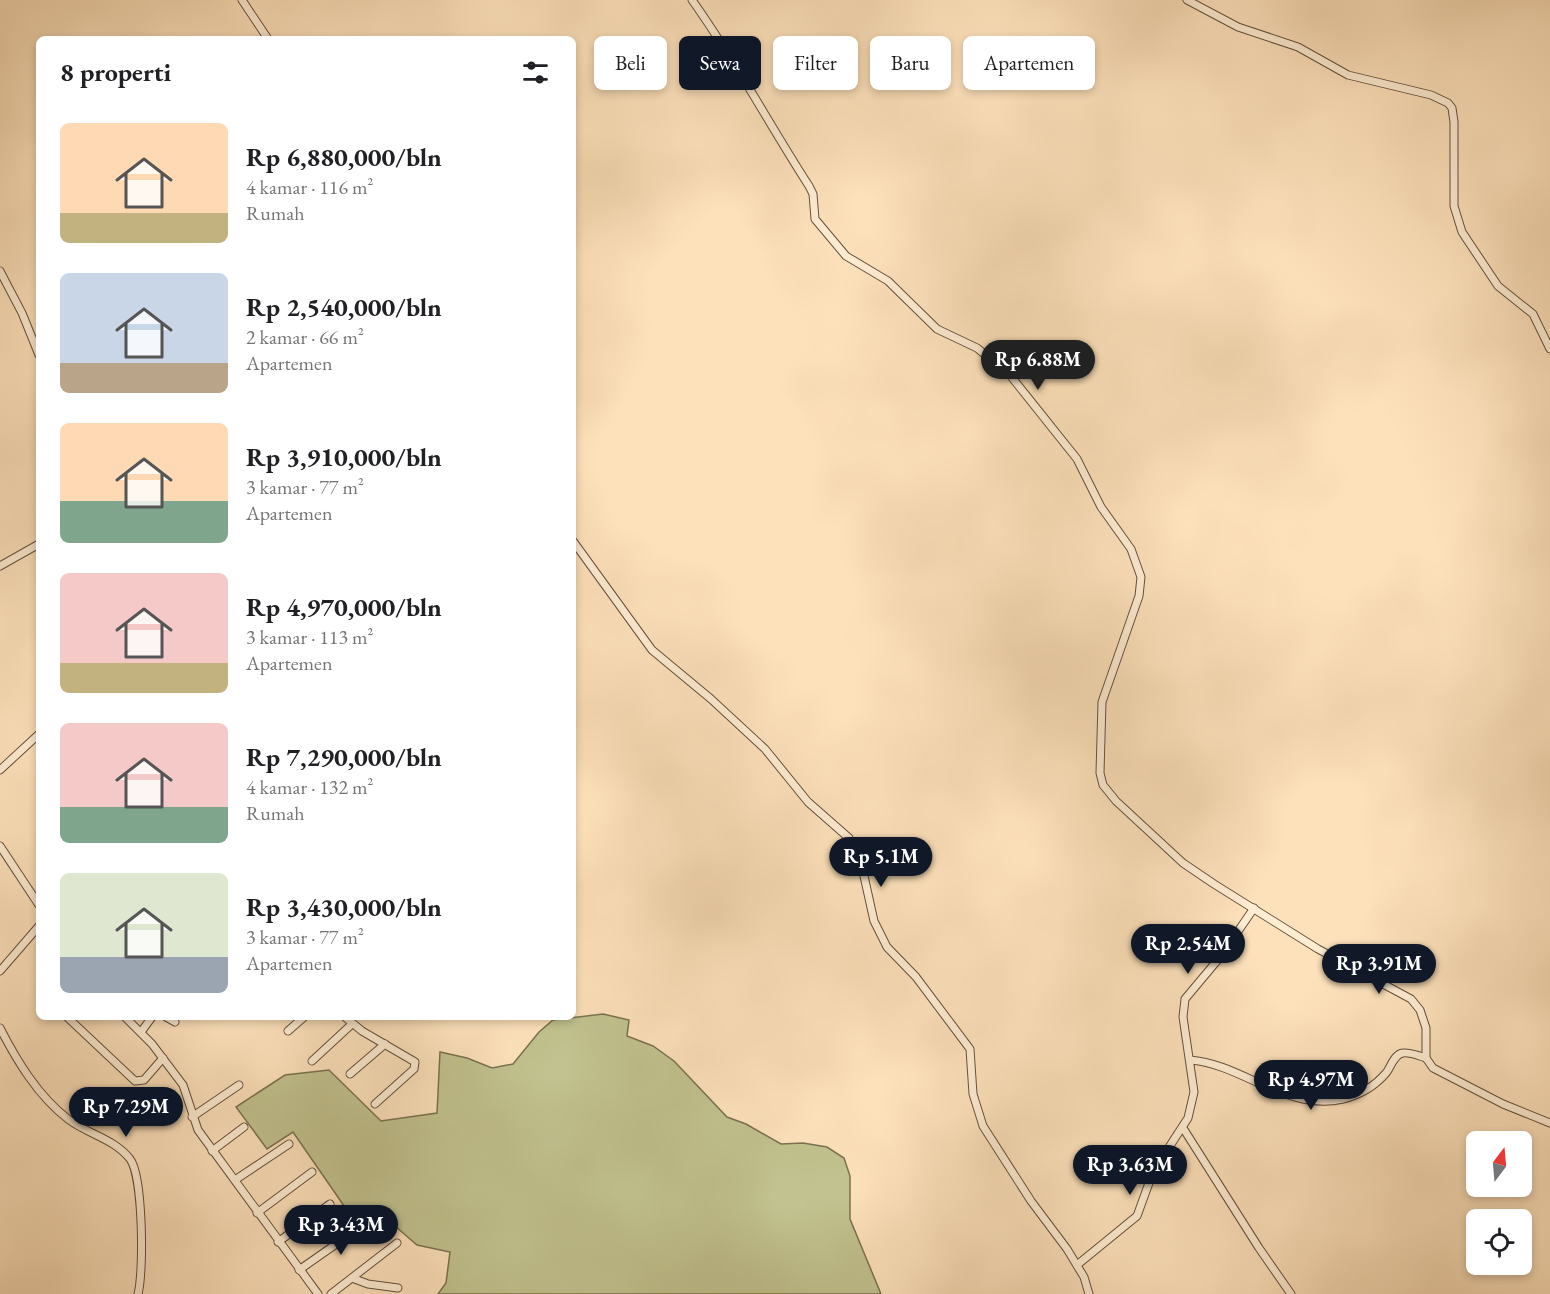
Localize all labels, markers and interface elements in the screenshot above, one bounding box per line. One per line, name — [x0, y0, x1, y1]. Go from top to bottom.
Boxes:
chip: Beli — [594, 36, 667, 90]
chip: Sewa — [679, 36, 761, 90]
chip: Filter — [773, 36, 858, 90]
chip: Baru — [870, 36, 951, 90]
chip: Apartemen — [963, 36, 1095, 90]
text: 8 properti — [60, 55, 171, 89]
icon: filters — [519, 56, 552, 89]
text: Rp 6,880,000/bln — [246, 140, 442, 174]
icon: home — [108, 147, 180, 219]
text: 4 kamar · 116 m² — [246, 174, 374, 200]
text: Rumah — [246, 200, 305, 226]
text: Rp 2,540,000/bln — [246, 290, 442, 324]
icon: home — [108, 297, 180, 369]
text: 2 kamar · 66 m² — [246, 324, 364, 350]
pin: Rp 6.88M — [976, 340, 1100, 391]
text: Rp 6.88M — [995, 346, 1081, 372]
text: Apartemen — [246, 350, 332, 376]
text: Rp 3,910,000/bln — [246, 440, 442, 474]
icon: home — [108, 447, 180, 519]
text: 3 kamar · 77 m² — [246, 474, 364, 500]
text: Apartemen — [246, 500, 332, 526]
text: Rp 4,970,000/bln — [246, 590, 442, 624]
icon: home — [108, 597, 180, 669]
text: 3 kamar · 113 m² — [246, 624, 374, 650]
text: Apartemen — [246, 650, 332, 676]
text: Rp 7,290,000/bln — [246, 740, 442, 774]
icon: home — [108, 747, 180, 819]
text: 4 kamar · 132 m² — [246, 774, 374, 800]
text: Rumah — [246, 800, 305, 826]
pin: Rp 5.1M — [826, 837, 936, 888]
text: Rp 5.1M — [843, 843, 919, 869]
text: Rp 3,430,000/bln — [246, 890, 442, 924]
icon: home — [108, 897, 180, 969]
text: 3 kamar · 77 m² — [246, 924, 364, 950]
pin: Rp 2.54M — [1126, 924, 1250, 975]
text: Rp 2.54M — [1145, 930, 1231, 956]
pin: Rp 3.91M — [1317, 944, 1441, 995]
text: Apartemen — [246, 950, 332, 976]
text: Rp 3.91M — [1336, 950, 1422, 976]
pin: Rp 4.97M — [1249, 1060, 1373, 1111]
text: Rp 4.97M — [1268, 1066, 1354, 1092]
pin: Rp 7.29M — [64, 1087, 188, 1138]
text: Rp 7.29M — [83, 1093, 169, 1119]
north arrow — [1466, 1131, 1532, 1197]
map controls — [1466, 1131, 1532, 1275]
pin: Rp 3.63M — [1068, 1145, 1192, 1196]
text: Rp 3.63M — [1087, 1151, 1173, 1177]
pin: Rp 3.43M — [279, 1205, 403, 1256]
button: locate — [1466, 1209, 1532, 1275]
text: Rp 3.43M — [298, 1211, 384, 1237]

